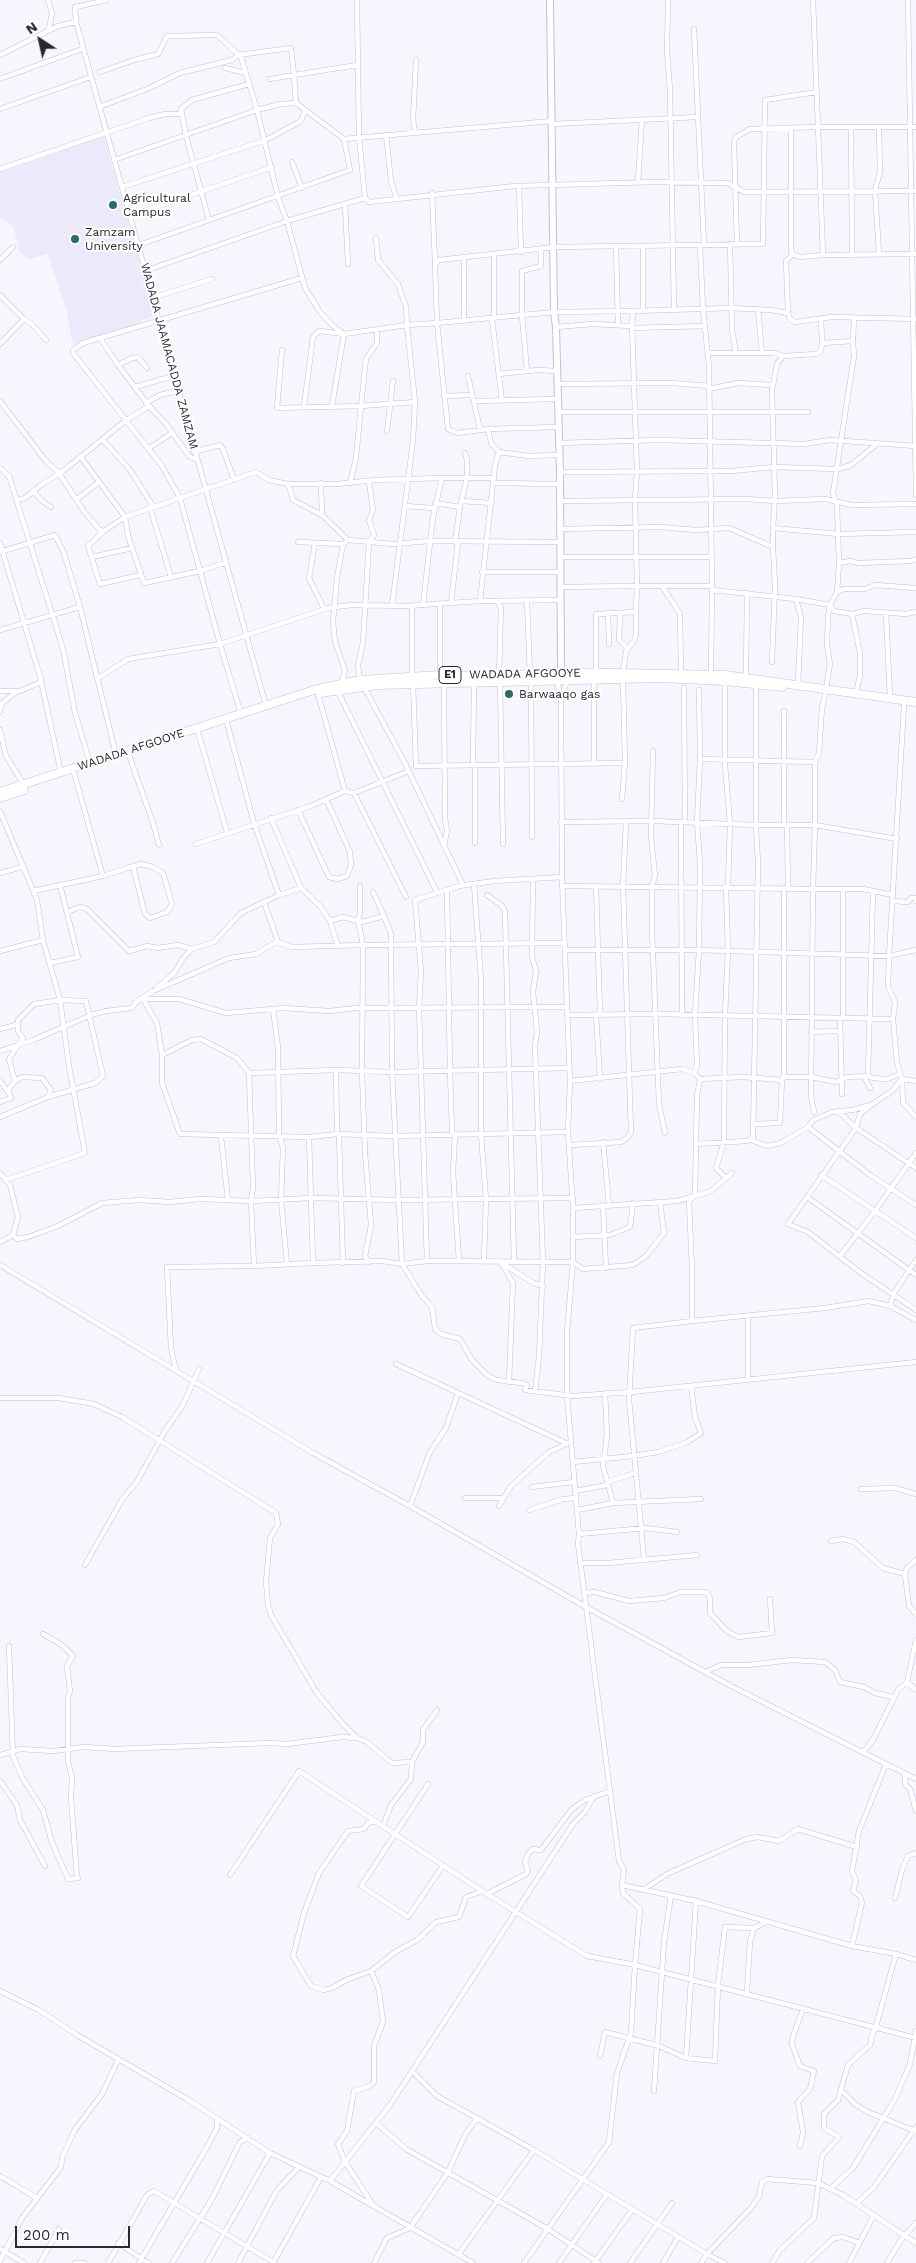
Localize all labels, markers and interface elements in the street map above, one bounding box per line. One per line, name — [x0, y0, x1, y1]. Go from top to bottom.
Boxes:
north arrow — [15, 15, 65, 65]
text: N — [23, 18, 40, 37]
place label: Agricultural Campus — [123, 191, 191, 219]
marker: Agricultural Campus — [107, 199, 119, 211]
place label: Zamzam University — [85, 225, 143, 253]
marker: Zamzam University — [69, 233, 81, 245]
street label: WADADA JAAMACADDA ZAMZAM — [137, 261, 201, 451]
road number: E1 — [439, 666, 461, 684]
street label: WADADA AFGOOYE — [469, 666, 581, 682]
place label: Barwaaqo gas — [519, 687, 600, 701]
marker: Barwaaqo gas — [503, 688, 515, 700]
street label: WADADA AFGOOYE — [76, 726, 186, 774]
scale bar — [18, 2216, 132, 2248]
text: 200 m — [23, 2226, 70, 2244]

